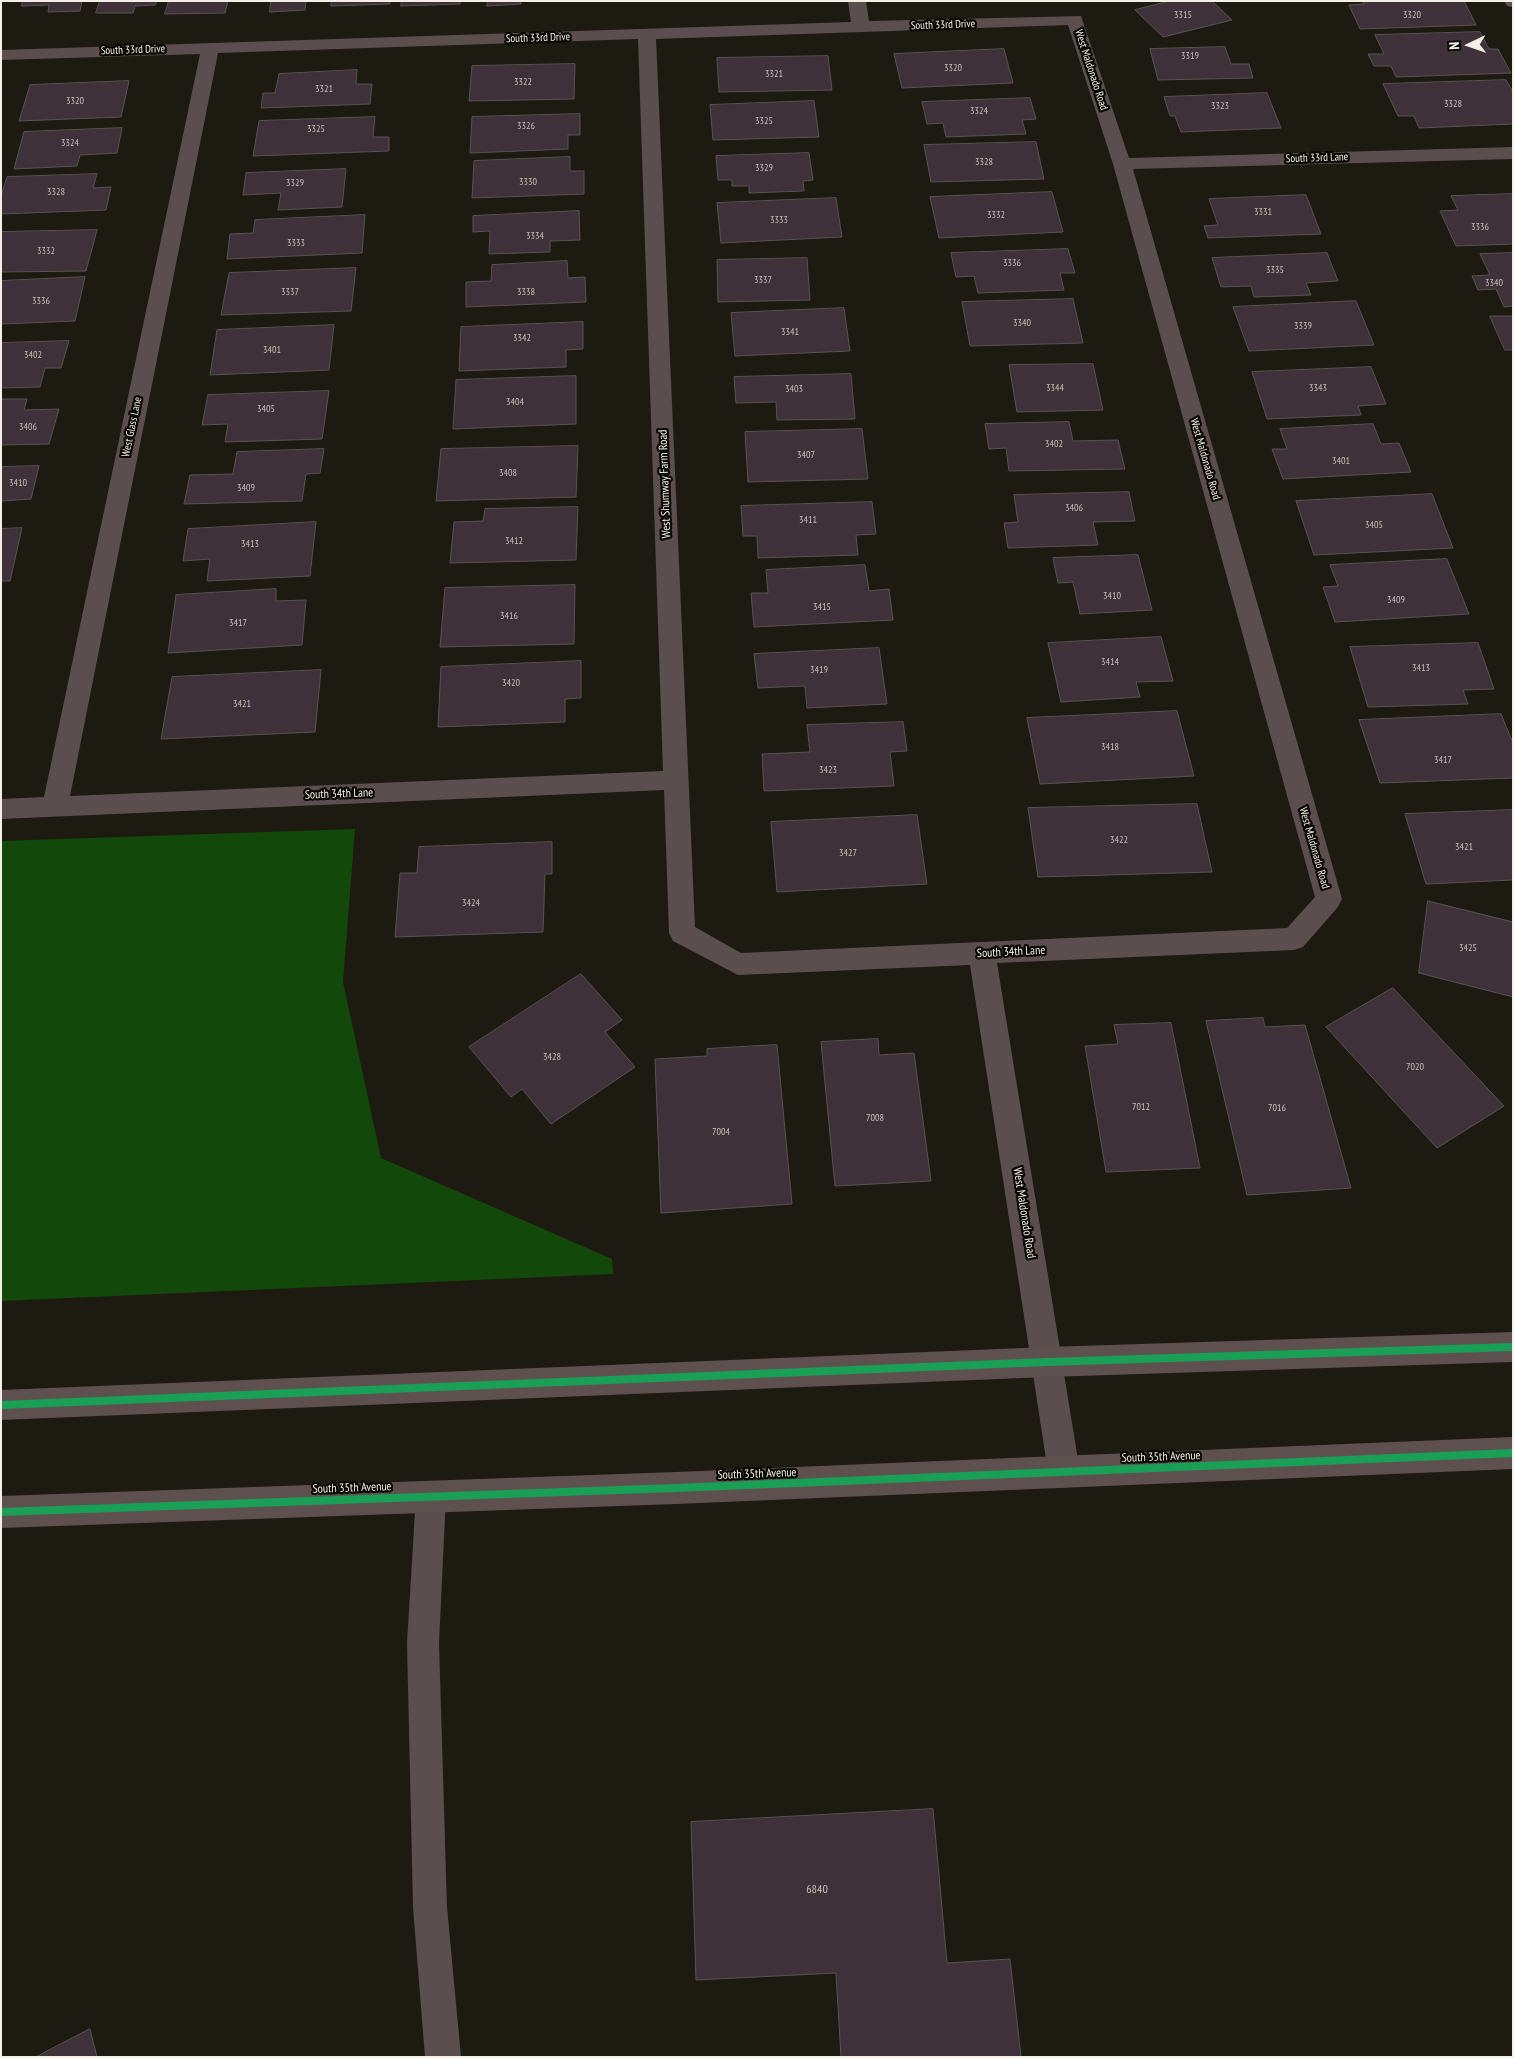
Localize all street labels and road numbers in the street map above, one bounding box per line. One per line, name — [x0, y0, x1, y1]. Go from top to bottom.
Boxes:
street label: South 33rd Drive — [911, 17, 975, 33]
street label: West Maldonado Road — [1072, 28, 1110, 112]
street label: South 33rd Drive — [506, 30, 570, 46]
street label: South 33rd Drive — [101, 42, 165, 58]
street label: South 33rd Lane — [1285, 150, 1349, 166]
street label: West Glass Lane — [119, 396, 145, 458]
street label: West Maldonado Road — [1187, 417, 1223, 501]
street label: West Shumway Farm Road — [656, 429, 674, 539]
street label: South 34th Lane — [305, 786, 373, 802]
street label: West Maldonado Road — [1296, 806, 1332, 890]
street label: South 34th Lane — [976, 943, 1046, 961]
street label: West Maldonado Road — [1010, 1167, 1038, 1259]
street label: South 35th Avenue — [1121, 1448, 1201, 1466]
street label: South 35th Avenue — [717, 1465, 797, 1483]
street label: South 35th Avenue — [312, 1479, 392, 1497]

